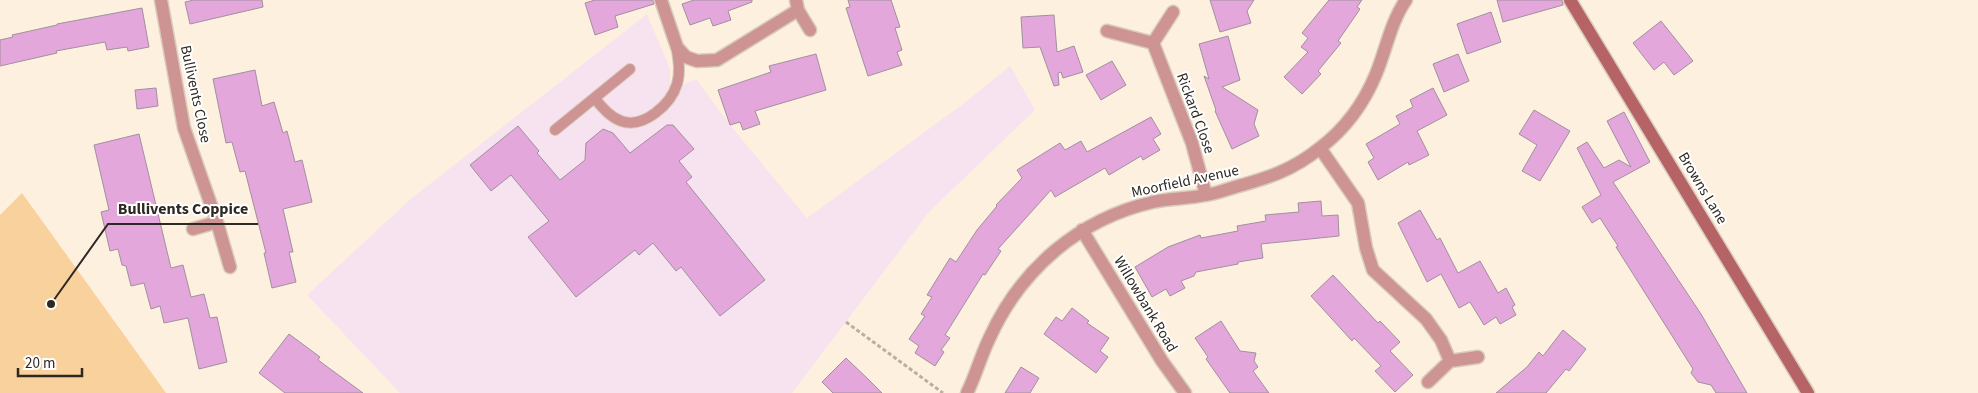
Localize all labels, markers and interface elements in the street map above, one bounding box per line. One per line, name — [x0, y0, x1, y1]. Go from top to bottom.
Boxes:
street label: Bullivents Close — [175, 43, 216, 145]
street label: Rickard Close — [1171, 70, 1220, 156]
street label: Browns Lane — [1673, 148, 1732, 228]
street label: Moorfield Avenue — [1129, 160, 1241, 203]
callout: Bullivents Coppice — [108, 193, 258, 224]
text: Bullivents Coppice — [118, 198, 248, 220]
street label: Willowbank Road — [1109, 252, 1183, 356]
scale bar — [18, 346, 81, 378]
text: 20 m — [25, 353, 55, 374]

